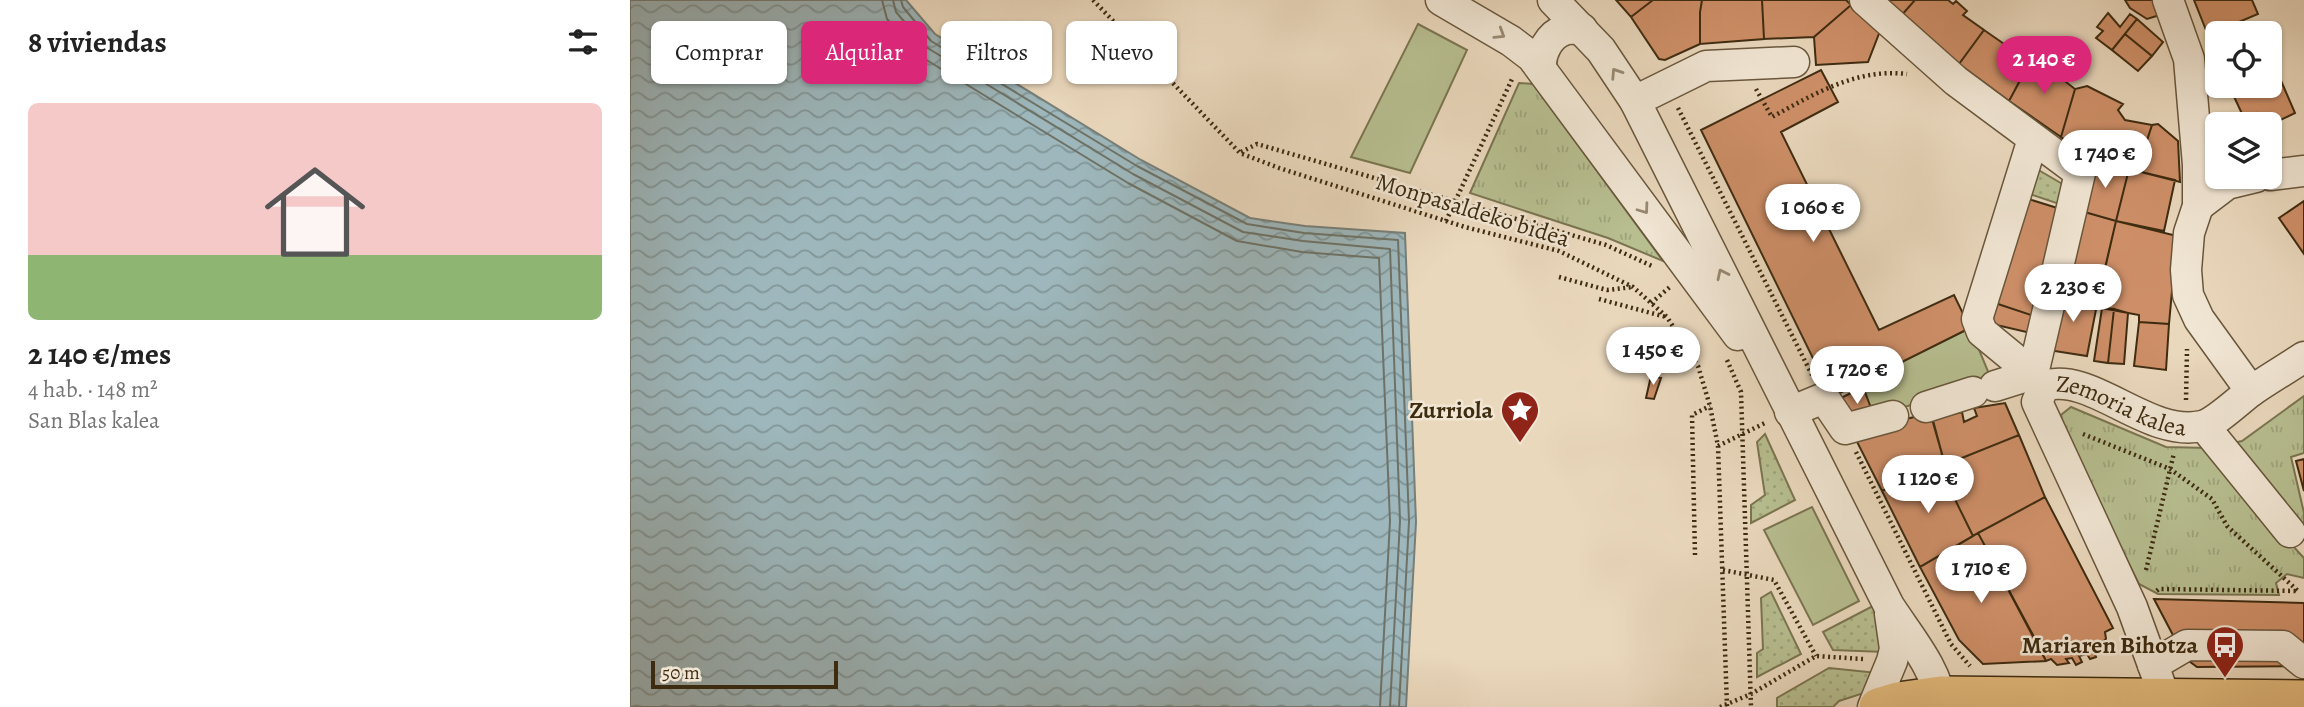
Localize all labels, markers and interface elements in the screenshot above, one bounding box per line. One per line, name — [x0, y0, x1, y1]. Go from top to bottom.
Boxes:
chip: Comprar — [651, 21, 787, 84]
chip: Alquilar — [801, 21, 927, 84]
chip: Filtros — [941, 21, 1052, 84]
chip: Nuevo — [1066, 21, 1177, 84]
map controls — [2205, 21, 2282, 189]
button: locate — [2205, 21, 2282, 98]
text: 8 viviendas — [28, 22, 167, 62]
icon: filters — [564, 23, 602, 61]
one-way arrow — [1493, 25, 1506, 38]
pin: 2 140 € — [1979, 36, 2109, 96]
text: 2 140 € — [2013, 43, 2075, 74]
one-way arrow — [1612, 67, 1625, 80]
button: layers — [2205, 112, 2282, 189]
pin: 1 740 € — [2040, 130, 2170, 190]
text: 1 740 € — [2074, 137, 2136, 168]
icon: home — [252, 149, 378, 275]
street label: Monpasaldeko bidea — [1372, 165, 1575, 255]
pin: 1 060 € — [1748, 184, 1878, 244]
text: 1 060 € — [1781, 191, 1845, 222]
one-way arrow — [1635, 201, 1648, 213]
pin: 2 230 € — [2008, 264, 2138, 324]
one-way arrow — [1717, 269, 1731, 281]
text: 2 230 € — [2041, 271, 2105, 302]
pin: 1 450 € — [1588, 328, 1718, 387]
text: 2 140 €/mes — [28, 334, 171, 374]
text: 1 450 € — [1622, 334, 1684, 365]
pin: 1 720 € — [1792, 346, 1922, 406]
text: 1 720 € — [1826, 353, 1888, 384]
street label: Zemoria kalea — [2055, 368, 2189, 444]
text: 4 hab. · 148 m² — [28, 374, 158, 405]
place icon: Zurriola — [1499, 389, 1541, 444]
place label: Zurriola — [1409, 394, 1493, 426]
text: San Blas kalea — [28, 405, 160, 436]
pin: 1 120 € — [1863, 456, 1993, 515]
text: 1 120 € — [1898, 462, 1958, 493]
pin: 1 710 € — [1916, 546, 2046, 605]
text: 1 710 € — [1951, 552, 2011, 583]
bus stop icon: Mariaren Bihotza — [2204, 624, 2246, 679]
place label: Mariaren Bihotza — [2022, 629, 2198, 661]
scale bar — [651, 658, 838, 690]
text: 50 m — [662, 660, 700, 686]

